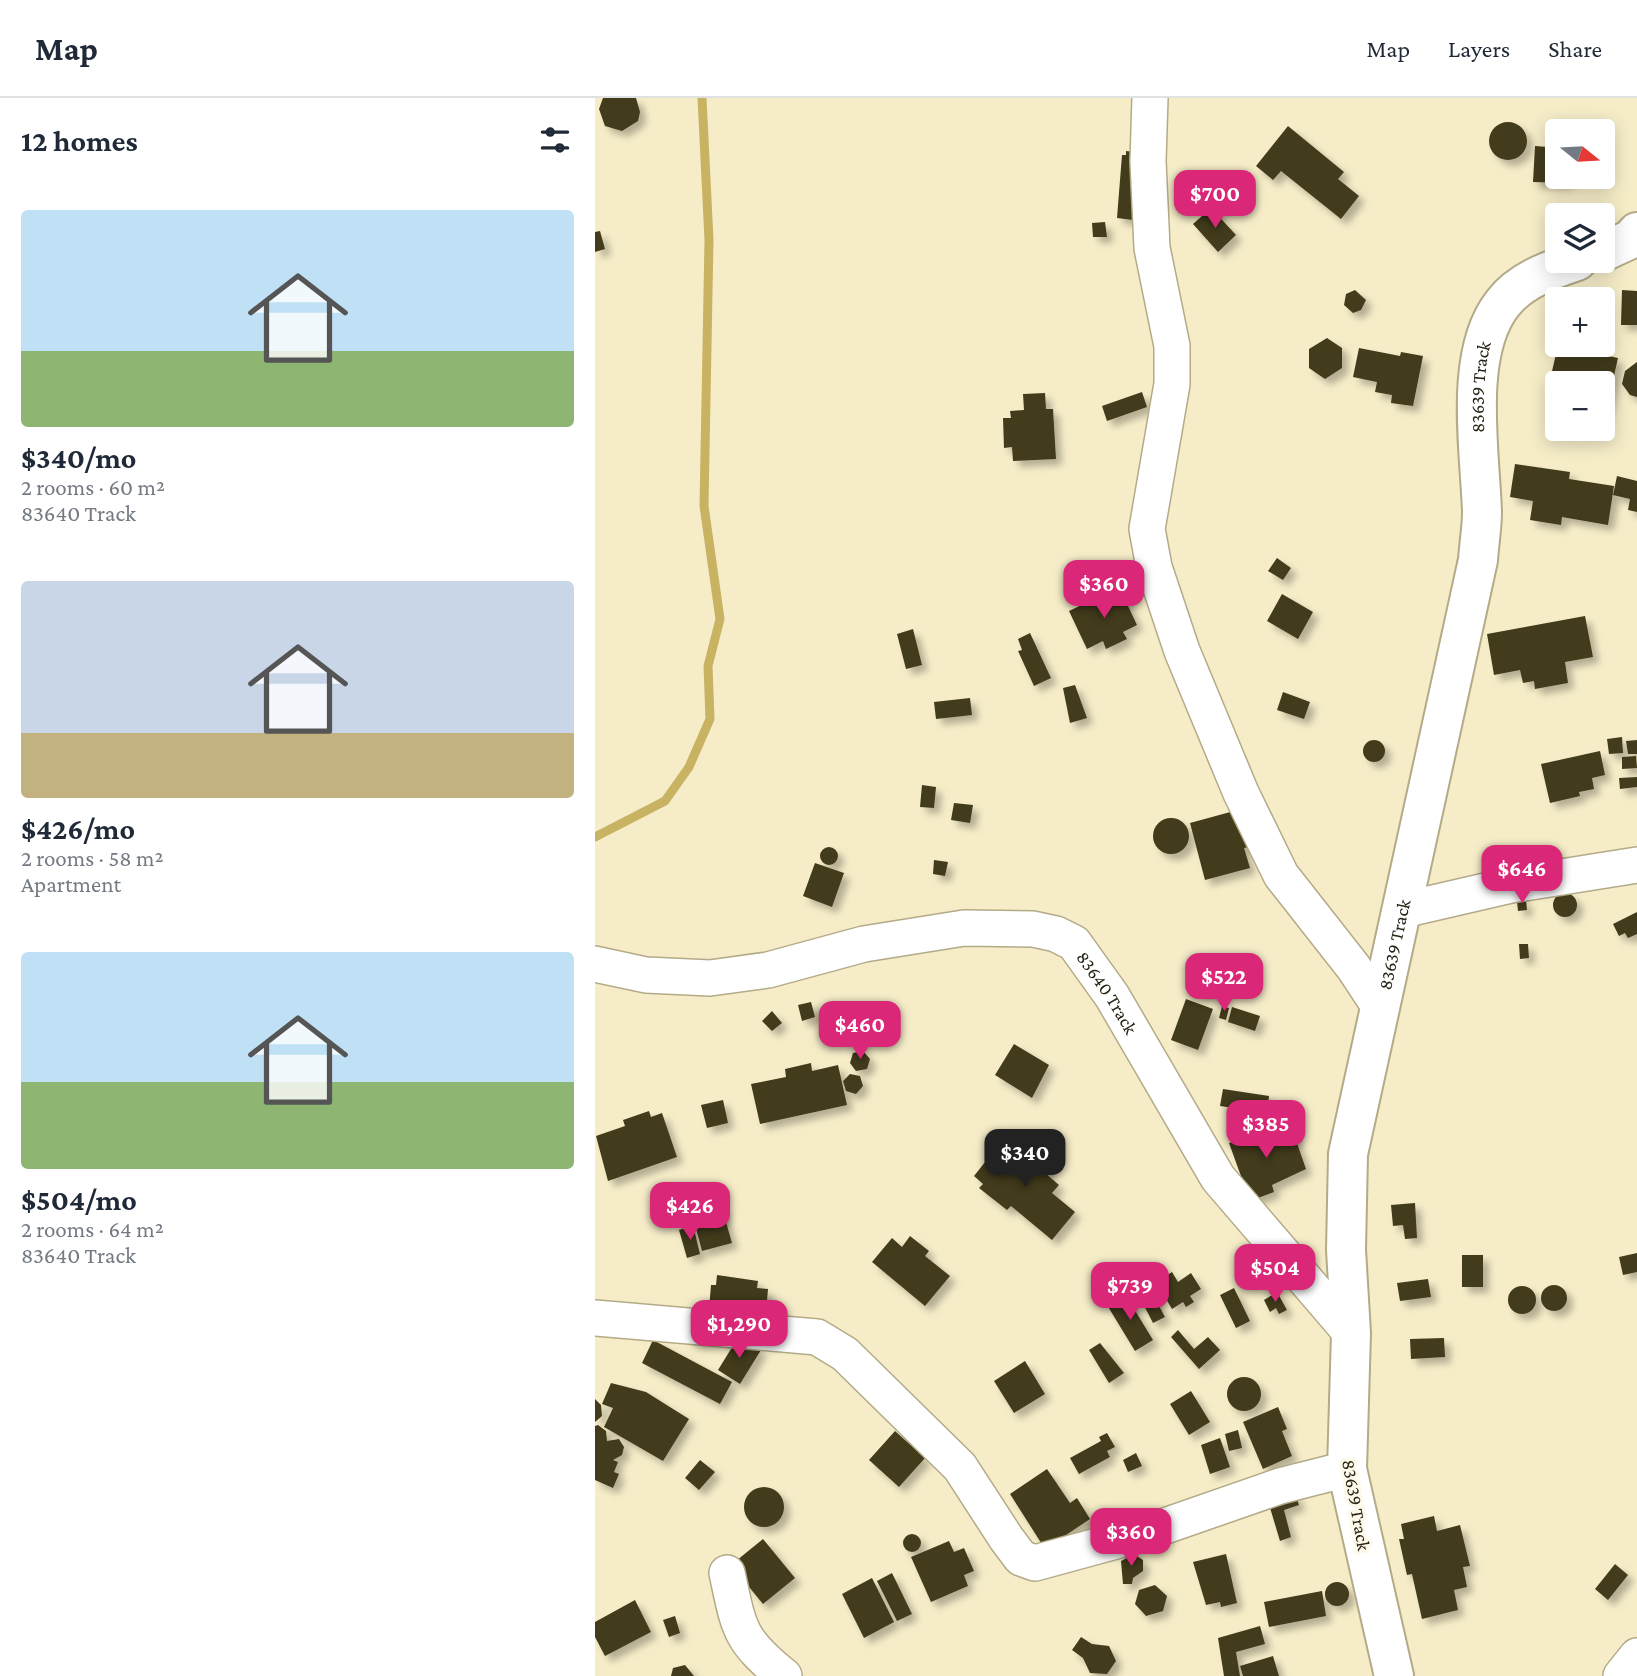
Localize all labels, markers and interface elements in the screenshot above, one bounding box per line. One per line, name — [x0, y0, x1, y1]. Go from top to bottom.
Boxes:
text: Map — [35, 30, 98, 67]
text: Map — [1366, 35, 1410, 62]
text: Layers — [1448, 35, 1510, 62]
text: Share — [1548, 35, 1602, 62]
north arrow — [1545, 119, 1615, 189]
map controls — [1545, 119, 1615, 441]
icon: filters — [536, 121, 574, 159]
text: 12 homes — [21, 124, 138, 157]
pin: $700 — [1174, 170, 1256, 230]
text: $700 — [1190, 180, 1240, 206]
button: layers — [1545, 203, 1615, 273]
icon: home — [235, 255, 361, 381]
button: + — [1545, 287, 1615, 357]
street label: 83639 Track — [1467, 338, 1495, 433]
button: − — [1545, 371, 1615, 441]
text: $340/mo — [21, 441, 137, 474]
text: 2 rooms · 60 m² — [21, 474, 165, 500]
text: 83640 Track — [21, 500, 136, 526]
pin: $360 — [1063, 560, 1145, 620]
text: $360 — [1079, 570, 1129, 596]
icon: home — [235, 626, 361, 752]
text: $426/mo — [21, 812, 135, 845]
text: 2 rooms · 58 m² — [21, 845, 163, 871]
pin: $646 — [1481, 846, 1563, 905]
text: $646 — [1497, 855, 1547, 881]
text: Apartment — [21, 871, 121, 897]
street label: 83639 Track — [1374, 896, 1415, 992]
street label: 83640 Track — [1072, 947, 1142, 1039]
pin: $522 — [1183, 954, 1265, 1013]
text: $522 — [1201, 963, 1247, 989]
icon: home — [235, 997, 361, 1123]
pin: $460 — [819, 1002, 901, 1061]
text: $460 — [835, 1011, 885, 1037]
pin: $385 — [1225, 1100, 1307, 1160]
text: $385 — [1242, 1110, 1290, 1136]
pin: $340 — [984, 1130, 1066, 1189]
text: $340 — [1000, 1139, 1050, 1165]
pin: $426 — [649, 1182, 731, 1242]
text: $504/mo — [21, 1183, 137, 1216]
text: $426 — [666, 1192, 714, 1218]
text: 2 rooms · 64 m² — [21, 1216, 164, 1242]
text: 83640 Track — [21, 1242, 136, 1268]
pin: $504 — [1234, 1244, 1316, 1304]
text: $504 — [1250, 1254, 1300, 1280]
pin: $739 — [1089, 1262, 1171, 1322]
text: $739 — [1107, 1272, 1153, 1298]
pin: $1,290 — [682, 1300, 796, 1360]
text: $1,290 — [707, 1310, 771, 1336]
street label: 83639 Track — [1338, 1458, 1375, 1553]
pin: $360 — [1090, 1508, 1172, 1568]
text: $360 — [1106, 1518, 1156, 1544]

